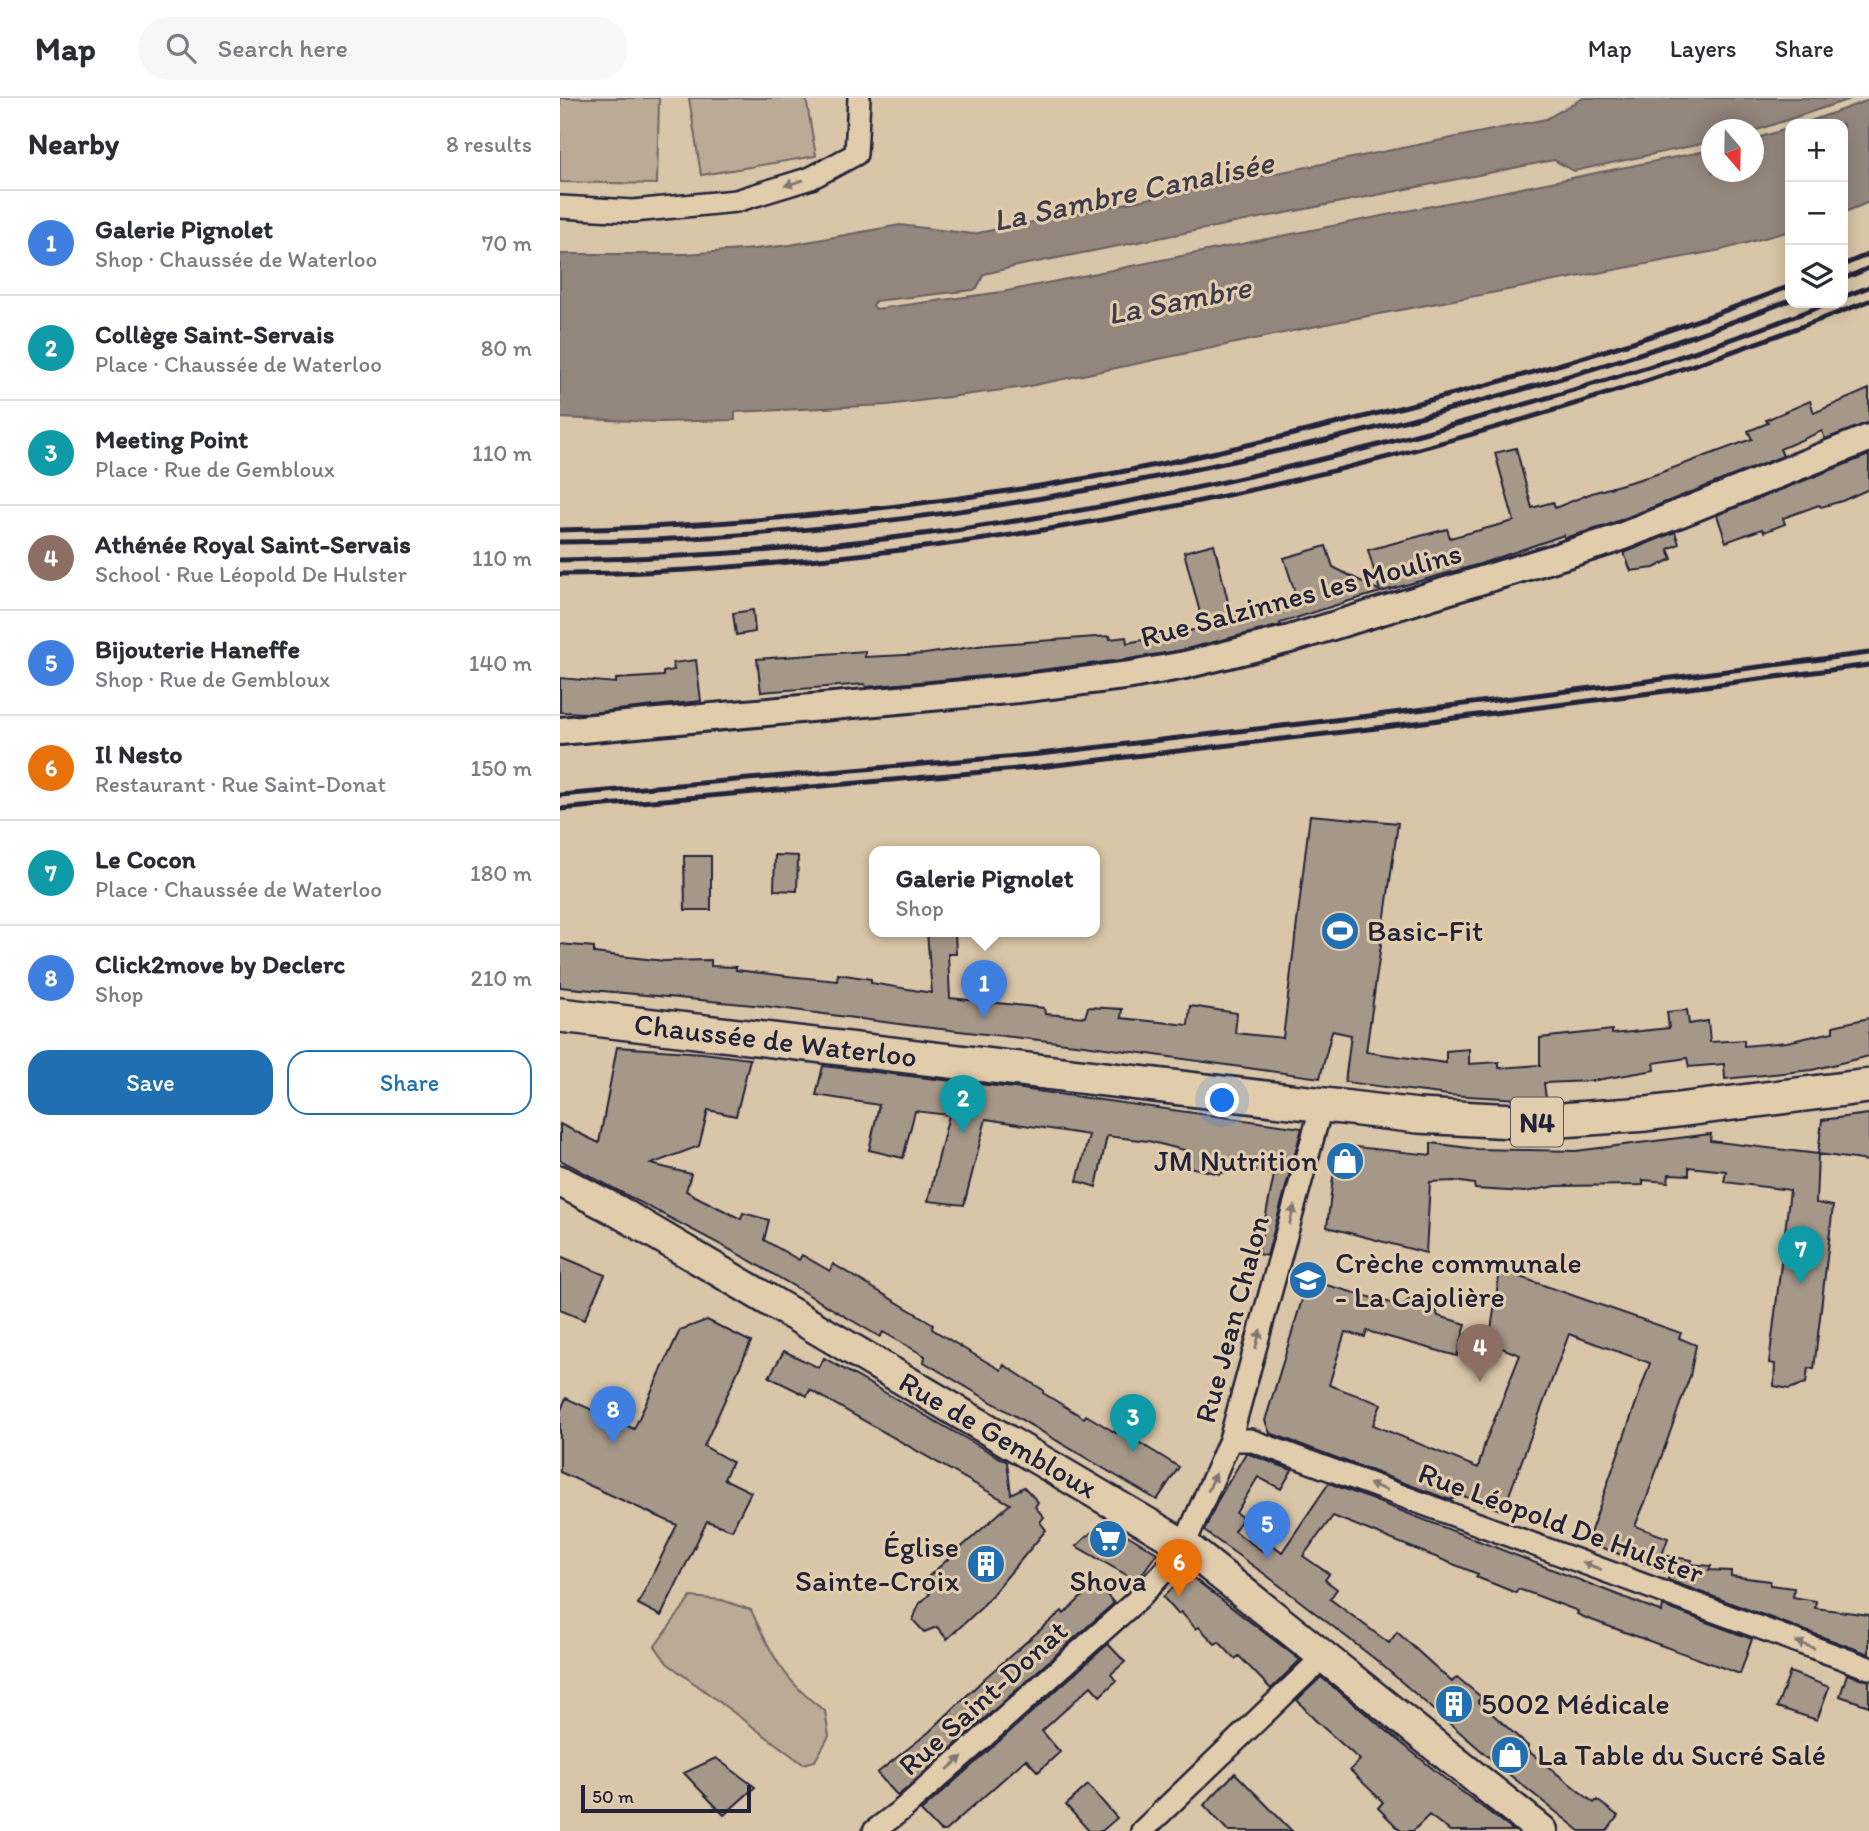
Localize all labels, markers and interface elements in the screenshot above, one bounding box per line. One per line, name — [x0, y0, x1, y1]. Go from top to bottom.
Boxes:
search box — [138, 17, 628, 80]
text: Map — [35, 29, 96, 68]
icon: search — [162, 29, 200, 67]
text: Search here — [218, 32, 348, 64]
text: Map — [1588, 34, 1632, 63]
text: Layers — [1670, 34, 1737, 63]
text: Share — [1775, 34, 1834, 63]
north arrow — [1701, 119, 1764, 182]
map controls — [1785, 119, 1848, 308]
button: + — [1785, 119, 1848, 182]
text: Nearby — [28, 125, 119, 162]
text: 8 results — [446, 130, 532, 158]
water label: La Sambre Canalisée — [989, 142, 1278, 239]
one-way arrow — [784, 178, 805, 189]
button: − — [1785, 182, 1848, 245]
text: Galerie Pignolet — [95, 213, 273, 245]
text: 1 — [46, 229, 56, 257]
text: 70 m — [482, 229, 532, 257]
text: Shop · Chaussée de Waterloo — [95, 245, 377, 273]
button: layers — [1785, 245, 1848, 308]
water label: La Sambre — [1104, 267, 1256, 333]
text: Collège Saint-Servais — [95, 318, 334, 350]
text: 2 — [45, 334, 57, 362]
text: 80 m — [481, 334, 532, 362]
text: Place · Chaussée de Waterloo — [95, 350, 382, 378]
text: Meeting Point — [95, 423, 248, 455]
text: 3 — [45, 439, 57, 467]
text: 110 m — [472, 439, 532, 467]
text: Place · Rue de Gembloux — [95, 455, 335, 483]
text: Athénée Royal Saint-Servais — [95, 528, 411, 560]
street label: Rue Salzinnes les Moulins — [1136, 534, 1466, 655]
text: 4 — [44, 544, 58, 572]
text: 110 m — [472, 544, 532, 572]
text: School · Rue Léopold De Hulster — [95, 560, 407, 588]
text: Bijouterie Haneffe — [95, 633, 300, 665]
text: 5 — [45, 649, 57, 677]
text: 140 m — [469, 649, 532, 677]
text: Shop · Rue de Gembloux — [95, 665, 330, 693]
text: Il Nesto — [95, 738, 182, 770]
text: 6 — [45, 754, 57, 782]
text: 150 m — [471, 754, 532, 782]
text: Restaurant · Rue Saint-Donat — [95, 770, 386, 798]
text: Le Cocon — [95, 843, 196, 875]
popup — [869, 846, 1100, 937]
text: 7 — [45, 859, 57, 887]
text: 180 m — [470, 859, 532, 887]
text: Galerie Pignolet — [895, 862, 1074, 894]
text: Place · Chaussée de Waterloo — [95, 875, 382, 903]
text: Shop — [895, 894, 944, 922]
sports icon: Basic-Fit — [1319, 910, 1361, 952]
place label: Basic-Fit — [1367, 912, 1483, 949]
text: Click2move by Declerc — [95, 948, 345, 980]
pin: 1 — [961, 960, 1007, 1018]
text: 8 — [45, 964, 57, 992]
text: 210 m — [471, 964, 532, 992]
text: Shop — [95, 980, 143, 1008]
street label: Chaussée de Waterloo — [632, 1005, 919, 1075]
button: Save — [28, 1050, 273, 1115]
button: Share — [287, 1050, 532, 1115]
pin: 2 — [940, 1075, 986, 1133]
your location — [1205, 1083, 1239, 1117]
road number: N4 — [1511, 1098, 1563, 1146]
shop icon: JM Nutrition — [1324, 1140, 1366, 1182]
place label: JM Nutrition — [1154, 1142, 1318, 1179]
one-way arrow — [1287, 1204, 1298, 1226]
street label: Rue Jean Chalon — [1186, 1211, 1277, 1427]
pin: 7 — [1778, 1226, 1824, 1284]
place label: Crèche communale - La Cajolière — [1335, 1244, 1582, 1315]
school or university icon: Crèche communale - La Cajolière — [1287, 1259, 1329, 1301]
pin: 4 — [1457, 1324, 1503, 1382]
one-way arrow — [1253, 1328, 1264, 1350]
street label: Rue de Gembloux — [892, 1363, 1104, 1506]
pin: 8 — [590, 1386, 636, 1444]
pin: 3 — [1110, 1394, 1156, 1452]
street label: Rue Léopold De Hulster — [1413, 1454, 1709, 1591]
one-way arrow — [1206, 1472, 1218, 1492]
one-way arrow — [1368, 1481, 1389, 1492]
pin: 5 — [1244, 1501, 1290, 1559]
supermarket icon: Shova — [1087, 1518, 1129, 1560]
place label: Église Sainte-Croix — [795, 1528, 959, 1599]
pin: 6 — [1156, 1539, 1202, 1597]
building icon: Église Sainte-Croix — [965, 1543, 1007, 1585]
one-way arrow — [1581, 1560, 1602, 1571]
place label: Shova — [1069, 1562, 1147, 1599]
street label: Rue Saint-Donat — [890, 1612, 1075, 1783]
one-way arrow — [1794, 1639, 1815, 1650]
building icon: 5002 Médicale — [1433, 1683, 1475, 1725]
place label: 5002 Médicale — [1481, 1685, 1670, 1722]
shop icon: La Table du Sucré Salé — [1489, 1734, 1531, 1776]
place label: La Table du Sucré Salé — [1537, 1736, 1826, 1773]
one-way arrow — [946, 1755, 964, 1771]
scale bar — [581, 1782, 751, 1814]
text: 50 m — [592, 1785, 634, 1808]

